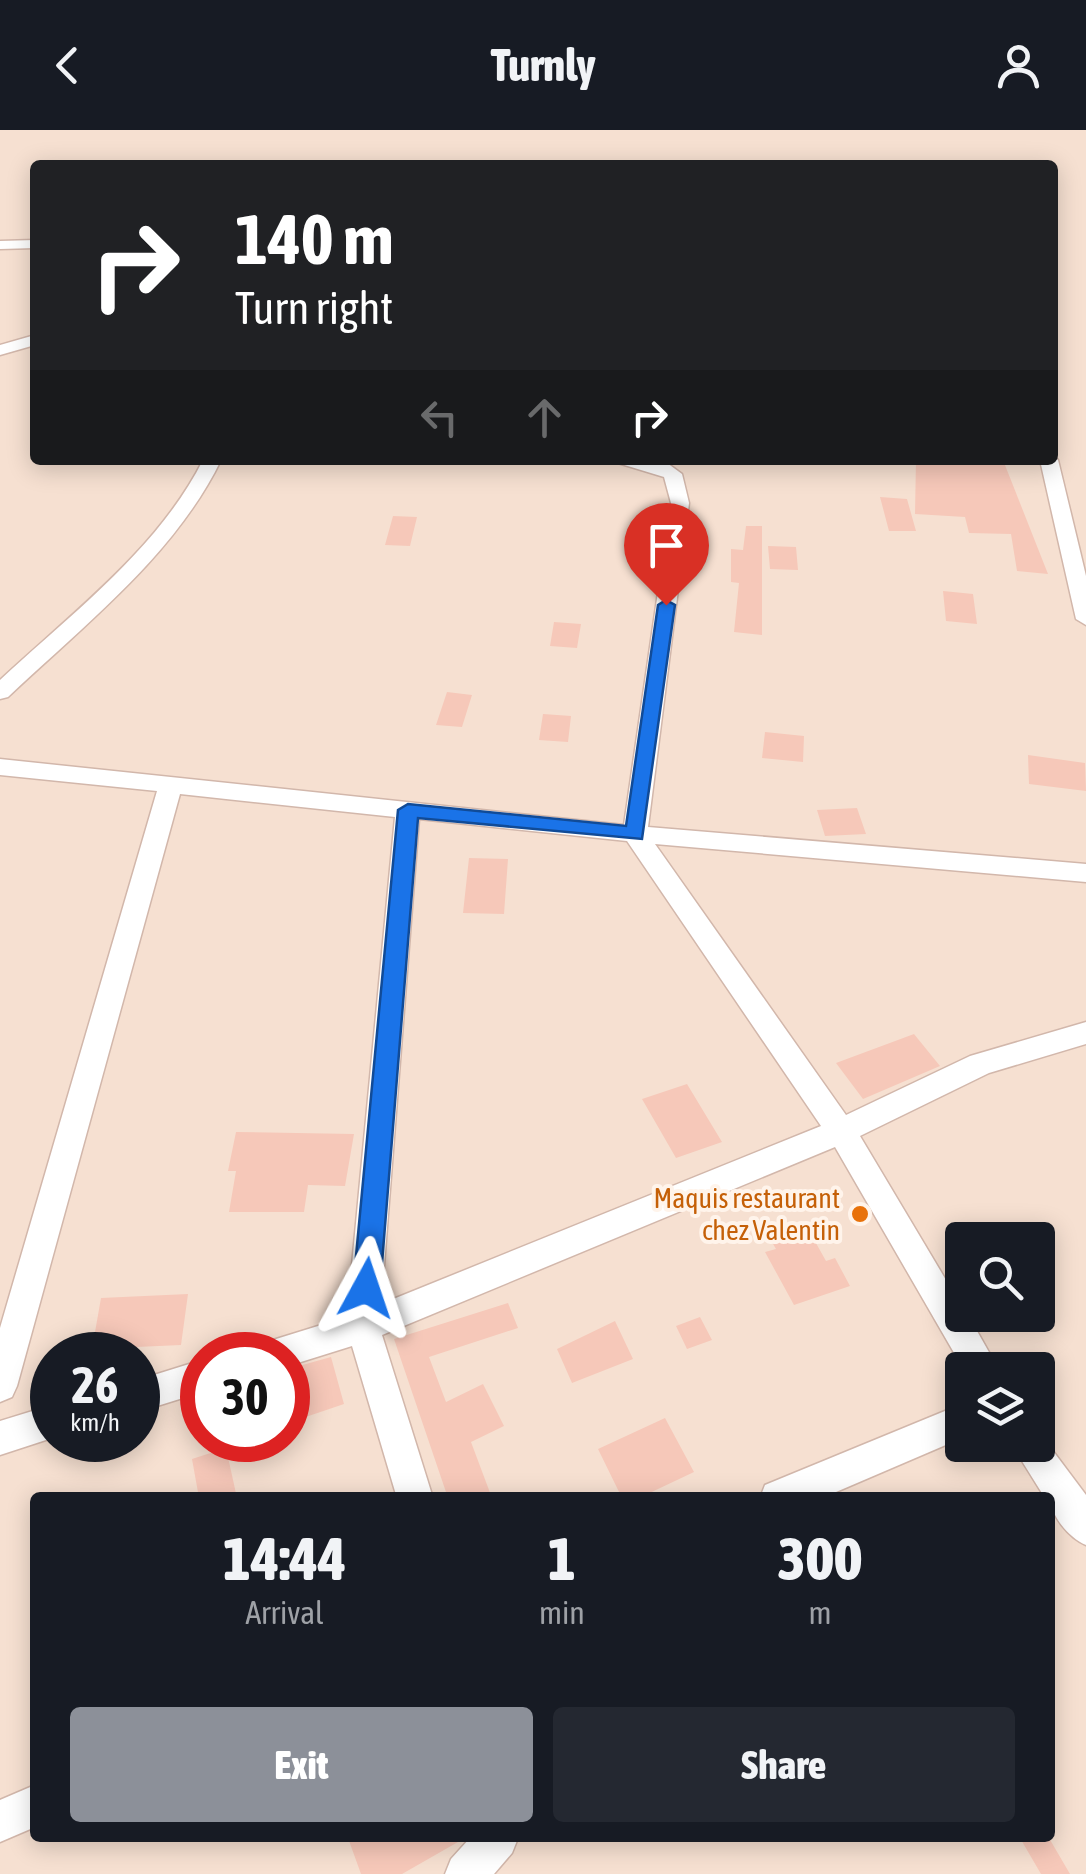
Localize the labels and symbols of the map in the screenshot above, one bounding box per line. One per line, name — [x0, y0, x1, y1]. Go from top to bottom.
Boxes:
pin — [624, 503, 709, 606]
place label: Maquis restaurant chez Valentin — [653, 1182, 840, 1246]
marker: Maquis restaurant chez Valentin — [849, 1203, 871, 1225]
position arrow — [314, 1236, 418, 1340]
speed limit sign: 30 — [180, 1332, 310, 1462]

